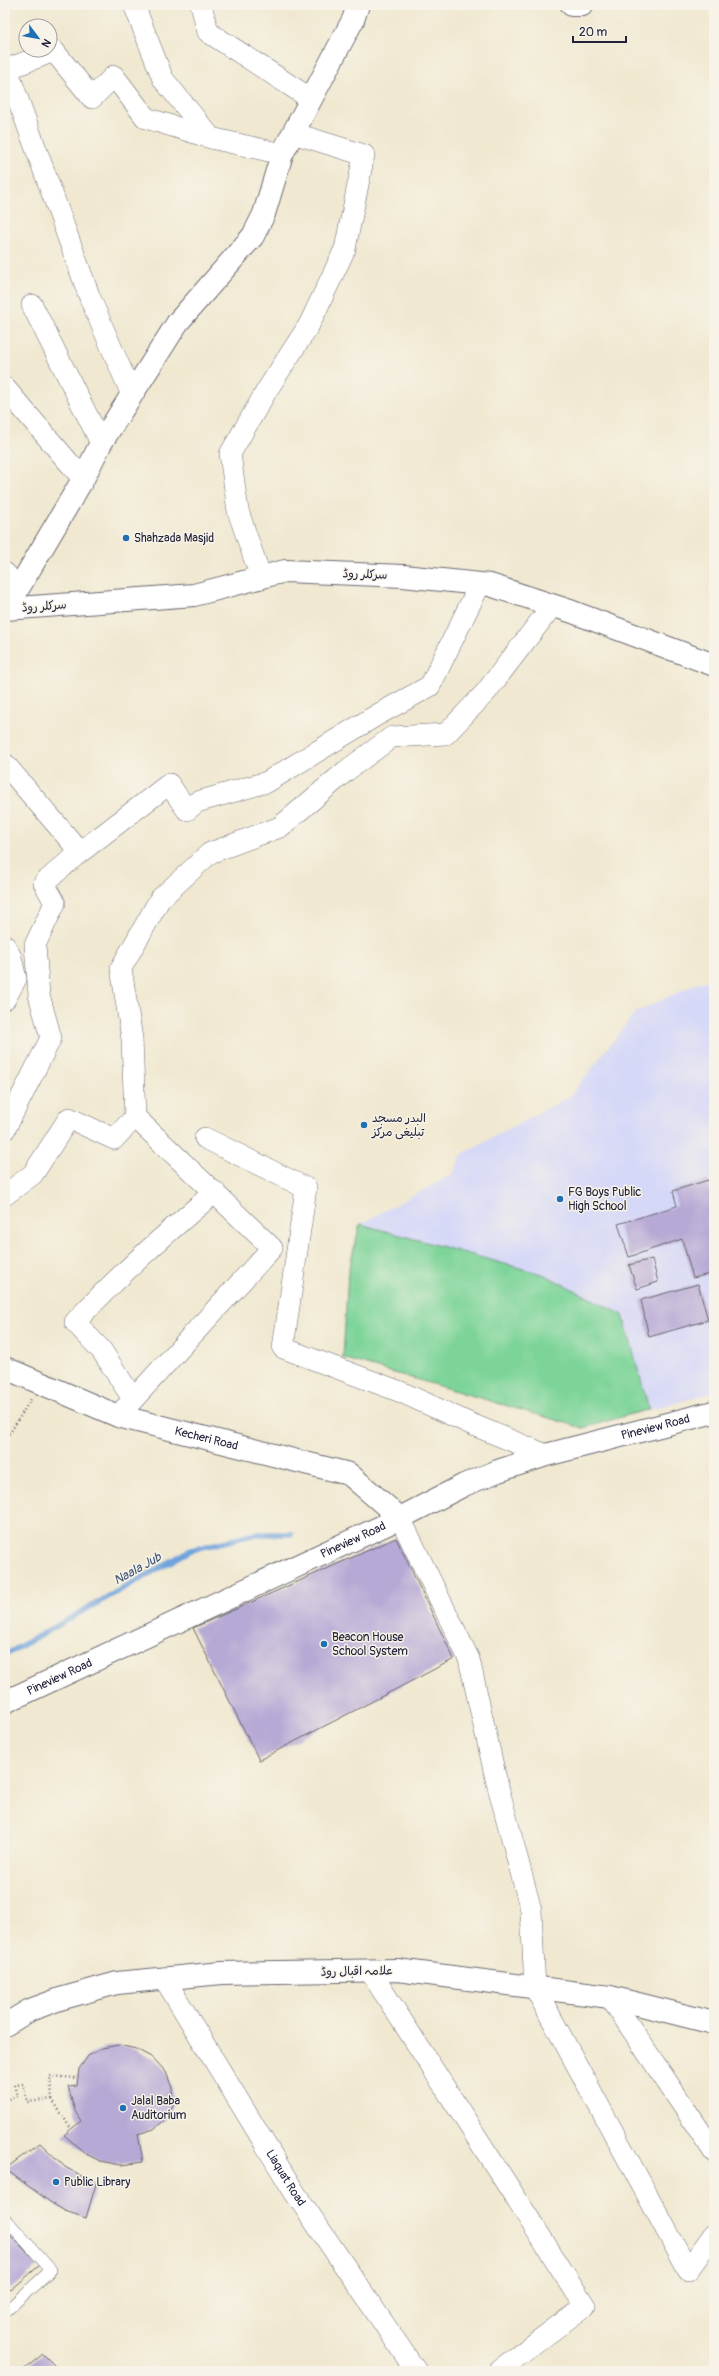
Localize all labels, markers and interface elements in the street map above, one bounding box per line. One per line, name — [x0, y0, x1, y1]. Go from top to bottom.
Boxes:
north arrow — [18, 18, 58, 58]
scale bar — [573, 18, 626, 44]
text: 20 m — [579, 25, 608, 40]
text: N — [38, 36, 54, 50]
place label: Shahzada Masjid — [134, 531, 214, 546]
marker: Shahzada Masjid — [121, 533, 131, 543]
street label: سرکلر روڈ — [342, 566, 388, 583]
street label: سرکلر روڈ — [21, 597, 67, 616]
place label: البدر مسجد تبلیغی مرکز — [371, 1111, 426, 1140]
marker: البدر مسجد تبلیغی مرکز — [359, 1120, 369, 1130]
place label: FG Boys Public High School — [568, 1185, 641, 1214]
marker: FG Boys Public High School — [555, 1194, 565, 1204]
street label: Pineview Road — [619, 1411, 692, 1443]
street label: Kecheri Road — [173, 1424, 240, 1454]
street label: Pineview Road — [318, 1519, 388, 1562]
water label: Naala Jub — [111, 1549, 165, 1588]
place label: Beacon House School System — [332, 1630, 408, 1659]
marker: Beacon House School System — [319, 1639, 329, 1649]
street label: Pineview Road — [25, 1655, 95, 1699]
street label: علامہ اقبال روڈ — [321, 1963, 393, 1980]
place label: Jalal Baba Auditorium — [131, 2094, 187, 2123]
marker: Jalal Baba Auditorium — [118, 2103, 128, 2113]
street label: Liaquat Road — [262, 2147, 309, 2209]
place label: Public Library — [64, 2175, 130, 2190]
marker: Public Library — [51, 2177, 61, 2187]

